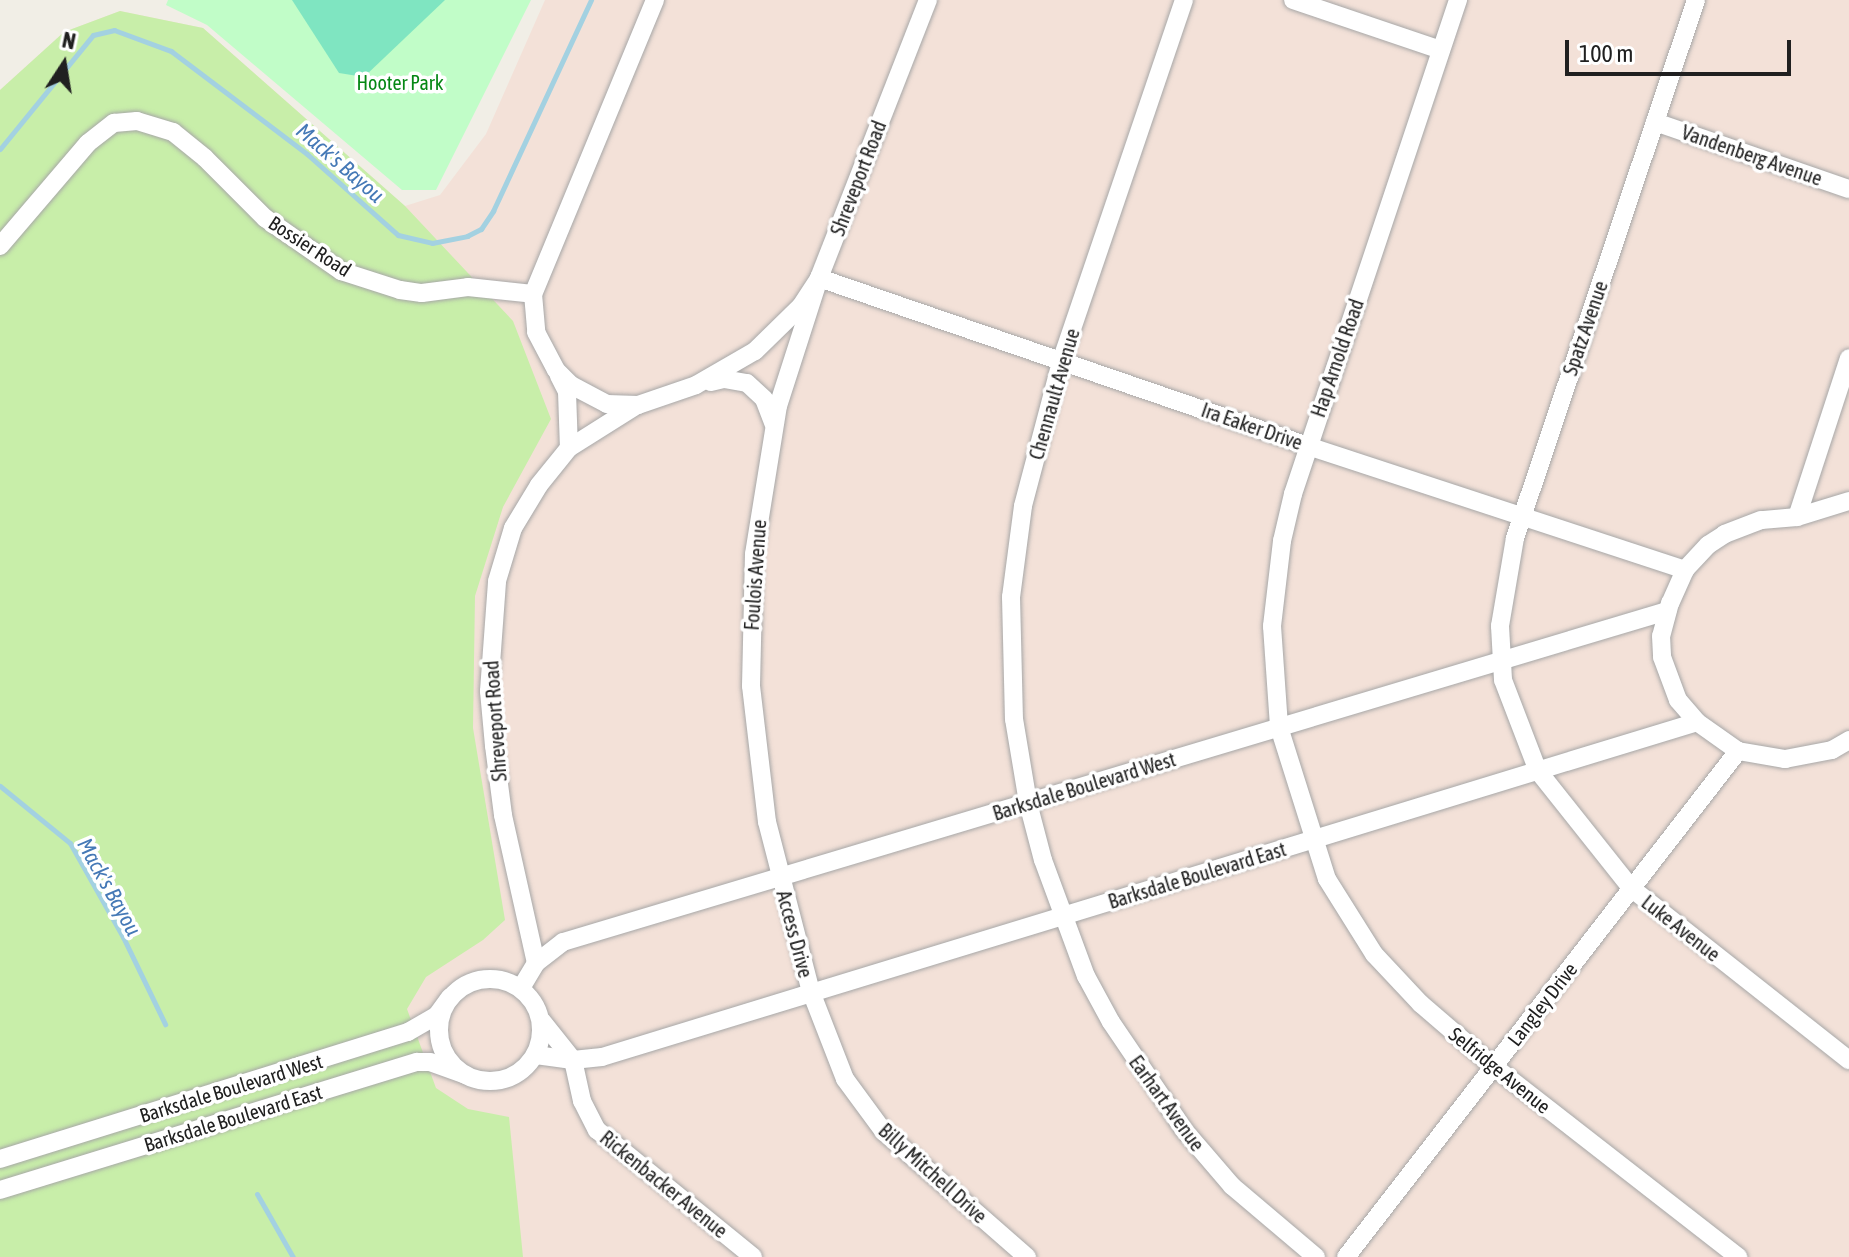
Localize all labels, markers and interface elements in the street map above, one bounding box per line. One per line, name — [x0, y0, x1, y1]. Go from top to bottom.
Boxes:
north arrow — [24, 24, 104, 104]
scale bar — [1569, 24, 1795, 74]
text: N — [60, 26, 78, 55]
text: 100 m — [1579, 40, 1633, 67]
park label: Hooter Park — [356, 70, 444, 94]
street label: Shreveport Road — [825, 117, 891, 239]
water label: Mack's Bayou — [291, 118, 389, 208]
street label: Vandenberg Avenue — [1679, 120, 1825, 190]
street label: Bossier Road — [264, 210, 356, 282]
street label: Spatz Avenue — [1558, 278, 1612, 378]
street label: Hap Arnold Road — [1306, 296, 1368, 420]
street label: Chennault Avenue — [1024, 326, 1084, 462]
street label: Ira Eaker Drive — [1198, 397, 1306, 455]
street label: Foulois Avenue — [739, 519, 771, 631]
street label: Shreveport Road — [479, 660, 511, 782]
street label: Barksdale Boulevard West — [990, 747, 1178, 825]
water label: Mack's Bayou — [71, 834, 147, 940]
street label: Barksdale Boulevard East — [1105, 837, 1289, 913]
street label: Access Drive — [772, 888, 818, 980]
street label: Luke Avenue — [1637, 890, 1725, 966]
street label: Langley Drive — [1502, 958, 1582, 1050]
street label: Selfridge Avenue — [1444, 1022, 1556, 1118]
street label: Barksdale Boulevard West — [137, 1049, 325, 1127]
street label: Earhart Avenue — [1124, 1051, 1210, 1155]
street label: Barksdale Boulevard East — [141, 1080, 325, 1156]
street label: Billy Mitchell Drive — [874, 1118, 992, 1228]
street label: Rickenbacker Avenue — [596, 1125, 732, 1243]

